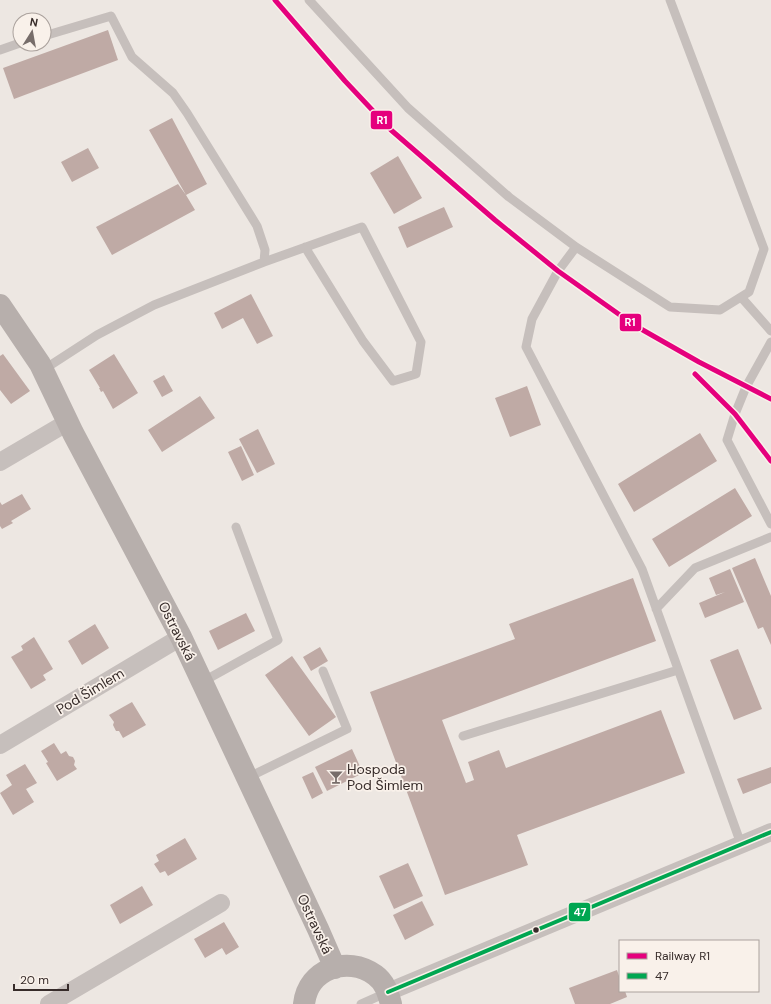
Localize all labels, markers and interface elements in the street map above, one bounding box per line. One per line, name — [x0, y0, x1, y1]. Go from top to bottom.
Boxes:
north arrow — [12, 12, 52, 52]
text: N — [29, 15, 39, 30]
line badge: R1 — [370, 110, 393, 130]
text: R1 — [377, 113, 387, 127]
line badge: R1 — [619, 313, 642, 332]
text: R1 — [625, 315, 635, 329]
street label: Ostravská — [154, 598, 200, 664]
street label: Pod Šimlem — [53, 664, 127, 718]
place label: Hospoda Pod Šimlem — [347, 760, 423, 794]
bar icon: Hospoda Pod Šimlem — [328, 769, 344, 785]
street label: Ostravská — [293, 891, 337, 957]
line badge: 47 — [568, 902, 591, 922]
text: 47 — [573, 905, 587, 919]
unlabelled marker — [531, 925, 541, 935]
legend — [619, 940, 759, 992]
text: Railway R1 — [655, 948, 710, 964]
scale bar — [14, 966, 68, 992]
text: 47 — [655, 968, 669, 984]
text: 20 m — [20, 972, 49, 988]

